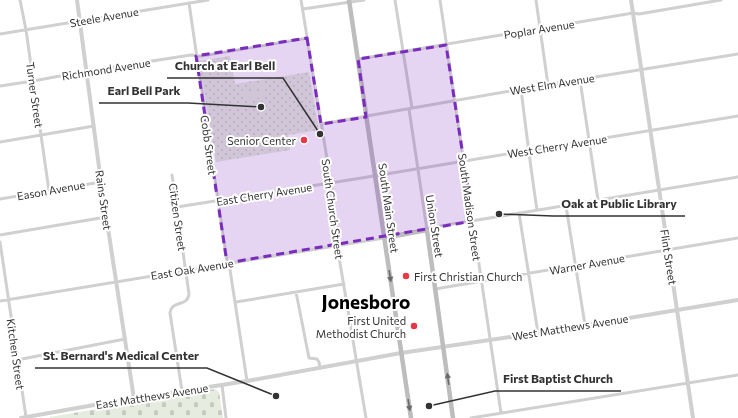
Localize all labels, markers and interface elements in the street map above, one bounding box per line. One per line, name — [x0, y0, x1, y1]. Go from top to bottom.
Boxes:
street label: Steele Avenue — [69, 5, 140, 29]
street label: Poplar Avenue — [503, 17, 576, 41]
callout: Church at Earl Bell — [167, 54, 283, 78]
street label: Richmond Avenue — [61, 56, 151, 82]
text: Church at Earl Bell — [175, 58, 275, 72]
street label: Turner Street — [24, 61, 46, 129]
street label: West Elm Avenue — [509, 71, 595, 97]
callout: Earl Bell Park — [99, 79, 188, 103]
text: Earl Bell Park — [107, 83, 181, 97]
street label: Cobb Street — [198, 114, 220, 176]
street label: West Cherry Avenue — [506, 132, 608, 160]
place label: Senior Center — [227, 134, 297, 147]
marker: Senior Center — [299, 135, 309, 145]
street label: South Madison Street — [456, 152, 484, 262]
street label: South Church Street — [320, 158, 347, 261]
street label: South Main Street — [376, 162, 402, 254]
street label: Rains Street — [93, 169, 115, 231]
street label: Eason Avenue — [16, 178, 86, 202]
street label: East Cherry Avenue — [215, 180, 313, 208]
street label: Citizen Street — [167, 182, 189, 252]
callout: Oak at Public Library — [553, 192, 685, 216]
street label: Union Street — [424, 194, 446, 259]
text: Oak at Public Library — [561, 196, 677, 210]
street label: Flint Street — [658, 228, 680, 286]
street label: Warner Avenue — [548, 251, 626, 277]
street label: East Oak Avenue — [150, 256, 234, 282]
one-way arrow — [387, 270, 393, 282]
place label: First Christian Church — [414, 270, 522, 283]
marker: First Christian Church — [401, 271, 411, 281]
district label: Jonesboro — [322, 290, 410, 313]
street label: West Matthews Avenue — [511, 311, 629, 343]
place label: First United Methodist Church — [316, 314, 406, 340]
street label: Kitchen Street — [5, 318, 27, 391]
marker: First United Methodist Church — [409, 321, 419, 331]
callout: St. Bernard's Medical Center — [35, 344, 207, 368]
text: St. Bernard's Medical Center — [43, 348, 199, 362]
callout: First Baptist Church — [495, 367, 621, 391]
text: First Baptist Church — [503, 371, 613, 385]
one-way arrow — [445, 373, 451, 385]
street label: East Matthews Avenue — [95, 381, 209, 411]
one-way arrow — [406, 399, 412, 411]

